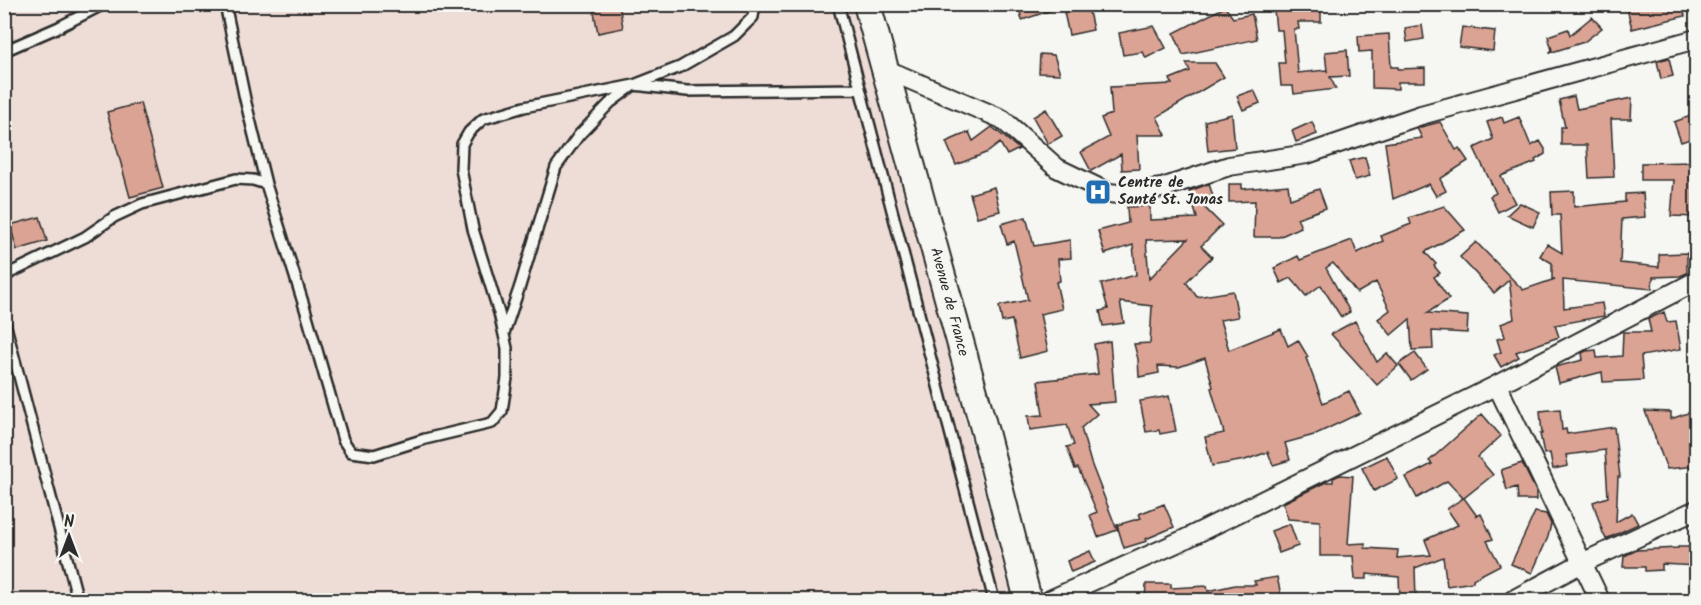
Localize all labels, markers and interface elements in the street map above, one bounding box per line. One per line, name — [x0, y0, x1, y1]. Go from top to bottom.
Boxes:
place label: Centre de Santé St. Jonas — [1118, 171, 1223, 212]
hospital icon: Centre de Santé St. Jonas — [1083, 177, 1113, 207]
street label: Avenue de France — [923, 245, 975, 359]
north arrow — [39, 506, 99, 566]
text: N — [64, 510, 74, 535]

